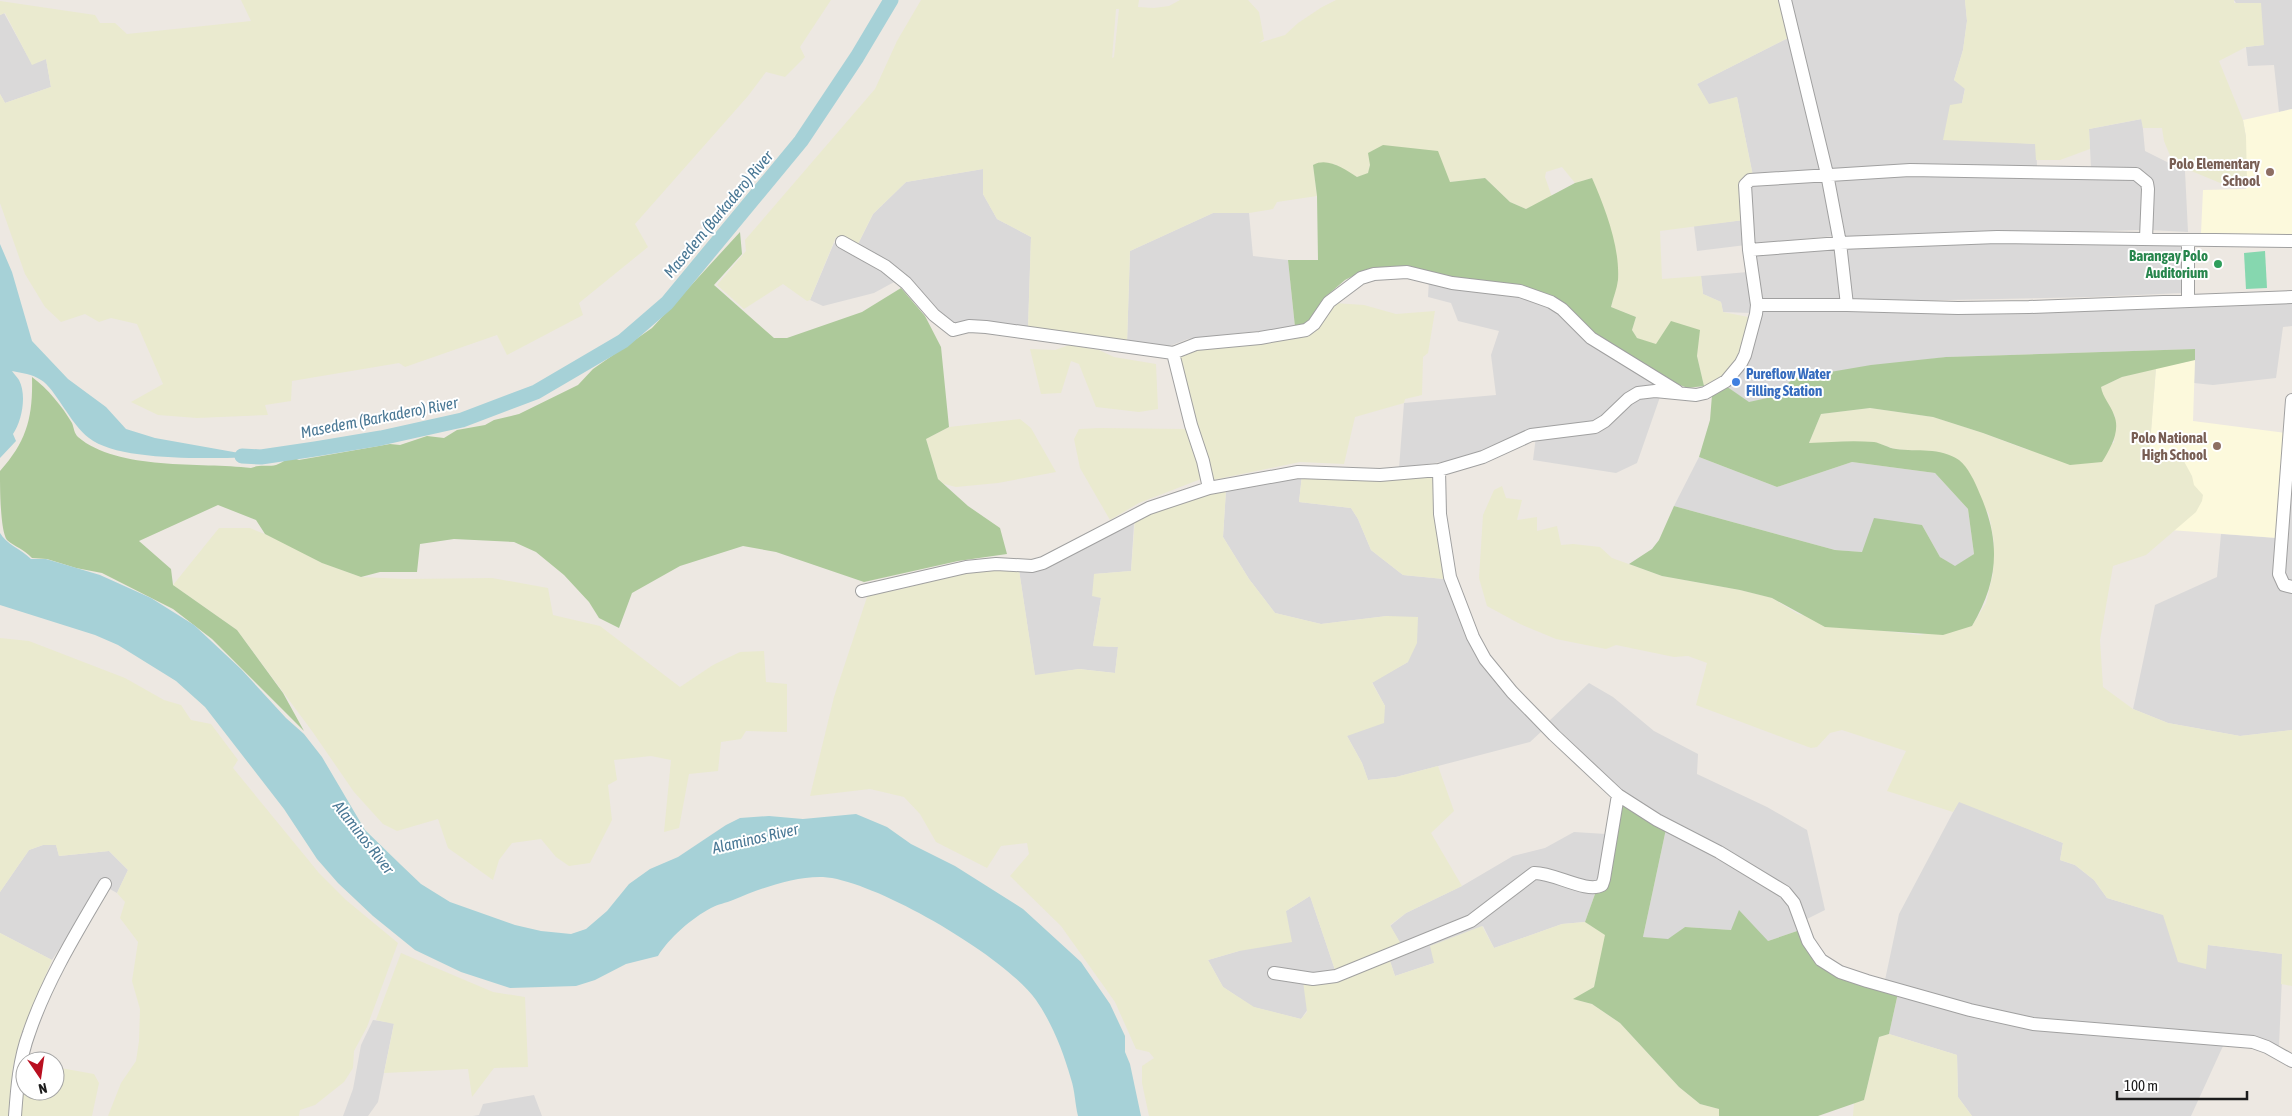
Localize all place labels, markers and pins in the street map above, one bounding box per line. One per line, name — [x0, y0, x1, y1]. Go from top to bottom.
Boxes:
place label: Polo Elementary School — [2169, 155, 2261, 189]
marker: Polo Elementary School — [2264, 166, 2276, 178]
place label: Barangay Polo Auditorium — [2129, 247, 2208, 281]
marker: Barangay Polo Auditorium — [2212, 258, 2224, 270]
place label: Pureflow Water Filling Station — [1746, 365, 1831, 399]
marker: Pureflow Water Filling Station — [1730, 376, 1742, 388]
place label: Polo National High School — [2131, 429, 2208, 463]
marker: Polo National High School — [2211, 440, 2223, 452]

